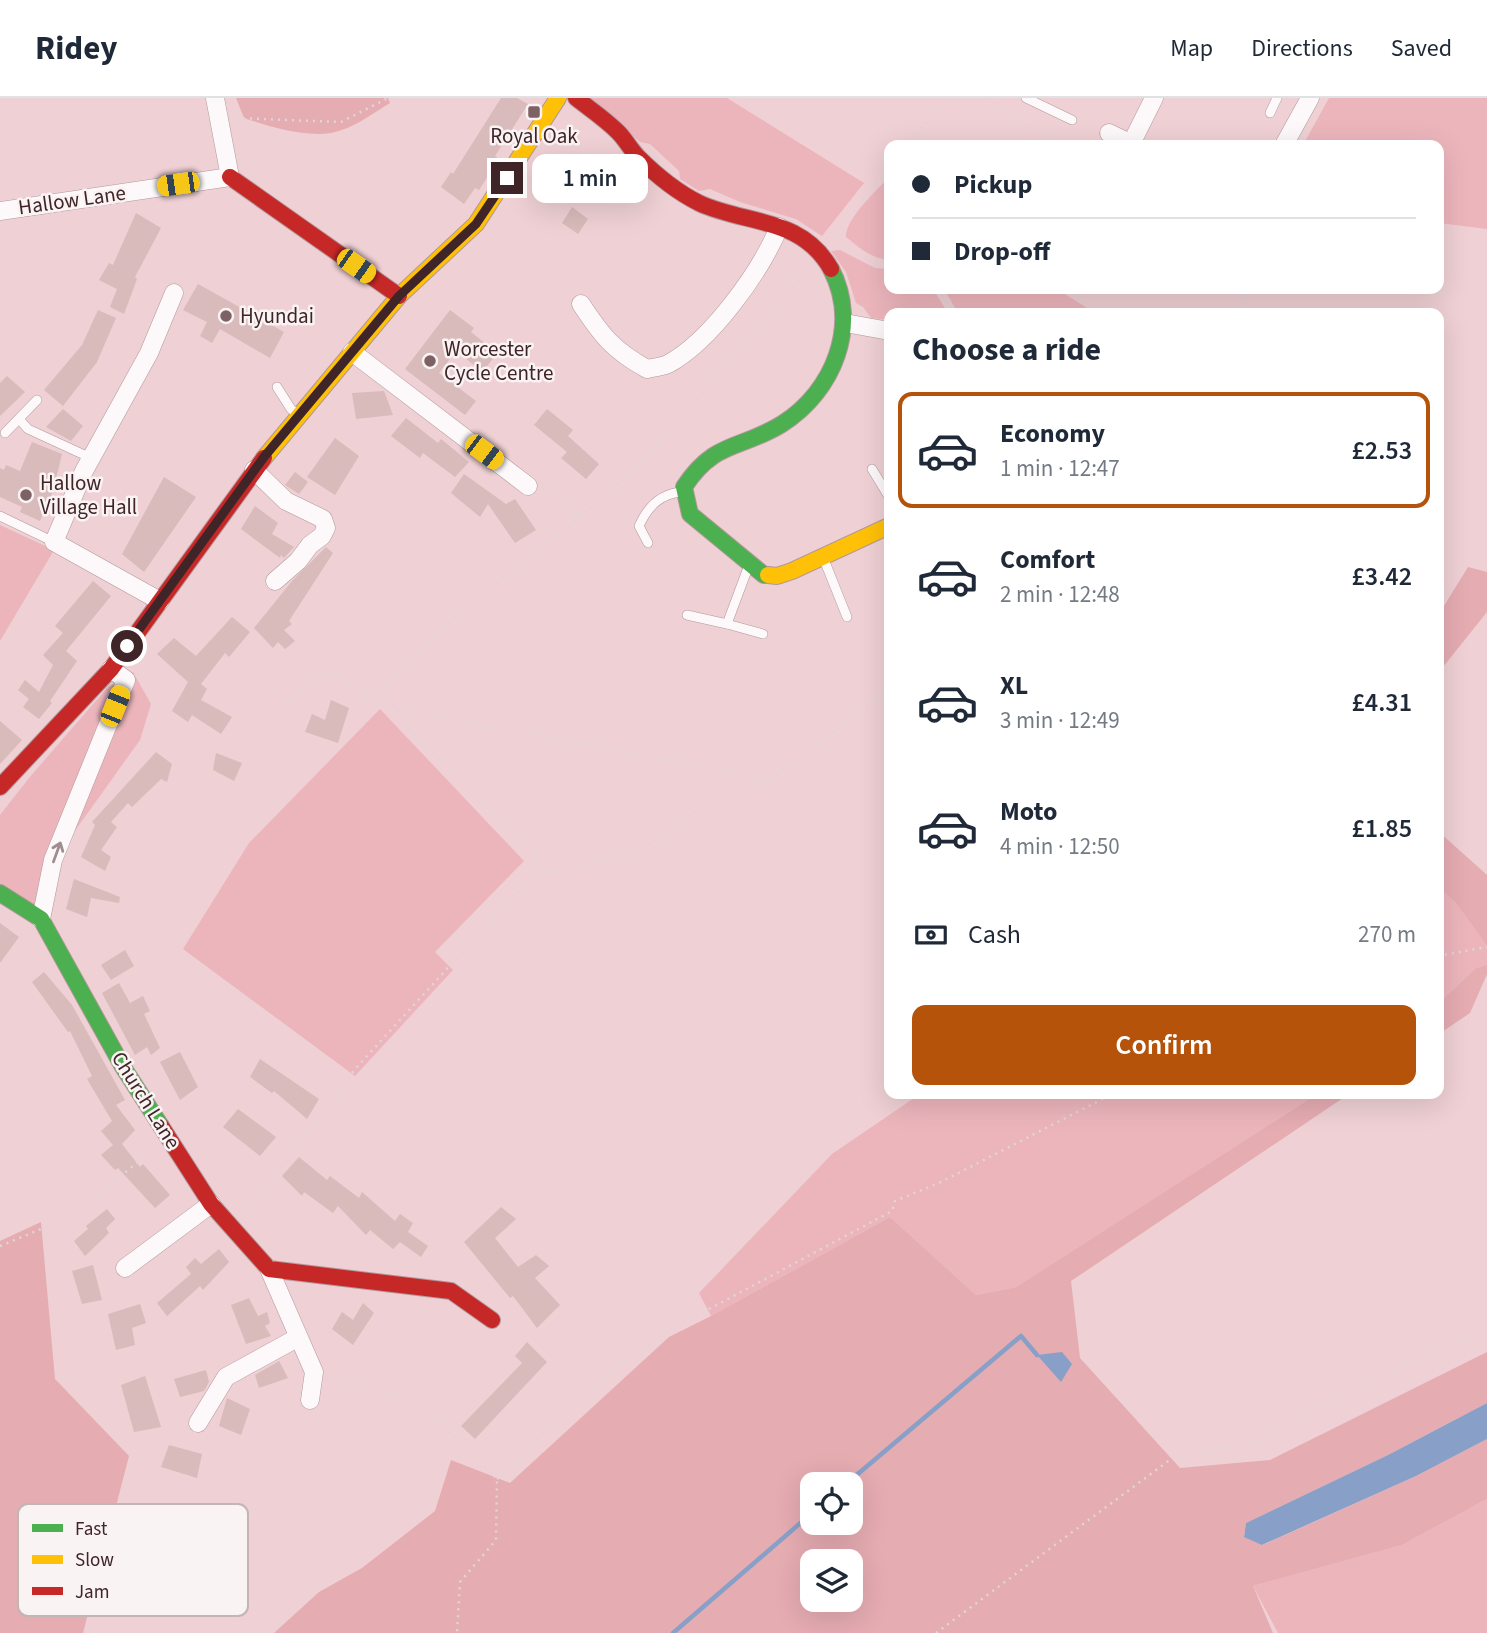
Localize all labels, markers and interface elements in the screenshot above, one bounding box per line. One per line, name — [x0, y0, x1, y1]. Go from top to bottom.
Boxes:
text: Ridey — [35, 25, 117, 72]
text: Map — [1170, 31, 1213, 66]
text: Directions — [1251, 31, 1353, 66]
text: Saved — [1391, 31, 1452, 66]
marker: Royal Oak — [526, 104, 542, 120]
place label: Royal Oak — [490, 121, 578, 151]
callout: 1 min — [532, 154, 647, 202]
route end — [491, 162, 523, 194]
text: 1 min — [563, 162, 617, 195]
text: Pickup — [954, 166, 1032, 203]
car — [156, 171, 201, 197]
street label: Hallow Lane — [16, 178, 128, 222]
text: Drop-off — [954, 233, 1050, 270]
car — [333, 245, 380, 287]
place label: Hyundai — [240, 301, 314, 331]
marker: Hyundai — [218, 308, 234, 324]
text: Choose a ride — [912, 327, 1101, 373]
place label: Worcester Cycle Centre — [444, 334, 553, 388]
marker: Worcester Cycle Centre — [422, 353, 438, 369]
text: Economy — [1000, 415, 1105, 452]
icon: car — [916, 419, 979, 482]
car — [461, 431, 508, 473]
text: £2.53 — [1351, 432, 1412, 469]
text: 1 min · 12:47 — [1000, 452, 1120, 485]
place label: Hallow Village Hall — [40, 468, 137, 522]
marker: Hallow Village Hall — [18, 487, 34, 503]
text: Comfort — [1000, 541, 1095, 578]
icon: car — [916, 545, 979, 608]
text: £3.42 — [1351, 558, 1412, 595]
text: 2 min · 12:48 — [1000, 578, 1120, 611]
route start — [111, 630, 143, 662]
text: XL — [1000, 667, 1028, 704]
icon: car — [916, 671, 979, 734]
car — [98, 683, 133, 729]
text: £4.31 — [1351, 684, 1412, 721]
text: 3 min · 12:49 — [1000, 704, 1120, 737]
text: Moto — [1000, 793, 1057, 830]
icon: car — [916, 797, 979, 860]
text: £1.85 — [1351, 810, 1412, 847]
text: 4 min · 12:50 — [1000, 830, 1120, 863]
one-way arrow — [52, 842, 64, 864]
icon: cash — [912, 916, 950, 954]
text: Cash — [968, 916, 1021, 953]
text: 270 m — [1358, 918, 1416, 951]
button: Confirm — [912, 1005, 1416, 1085]
street label: Church Lane — [104, 1045, 188, 1155]
map controls — [800, 1472, 863, 1612]
button: locate — [800, 1472, 863, 1535]
legend — [18, 1504, 248, 1616]
text: Fast — [75, 1516, 108, 1543]
text: Slow — [75, 1547, 114, 1574]
button: layers — [800, 1549, 863, 1612]
text: Jam — [75, 1579, 109, 1606]

